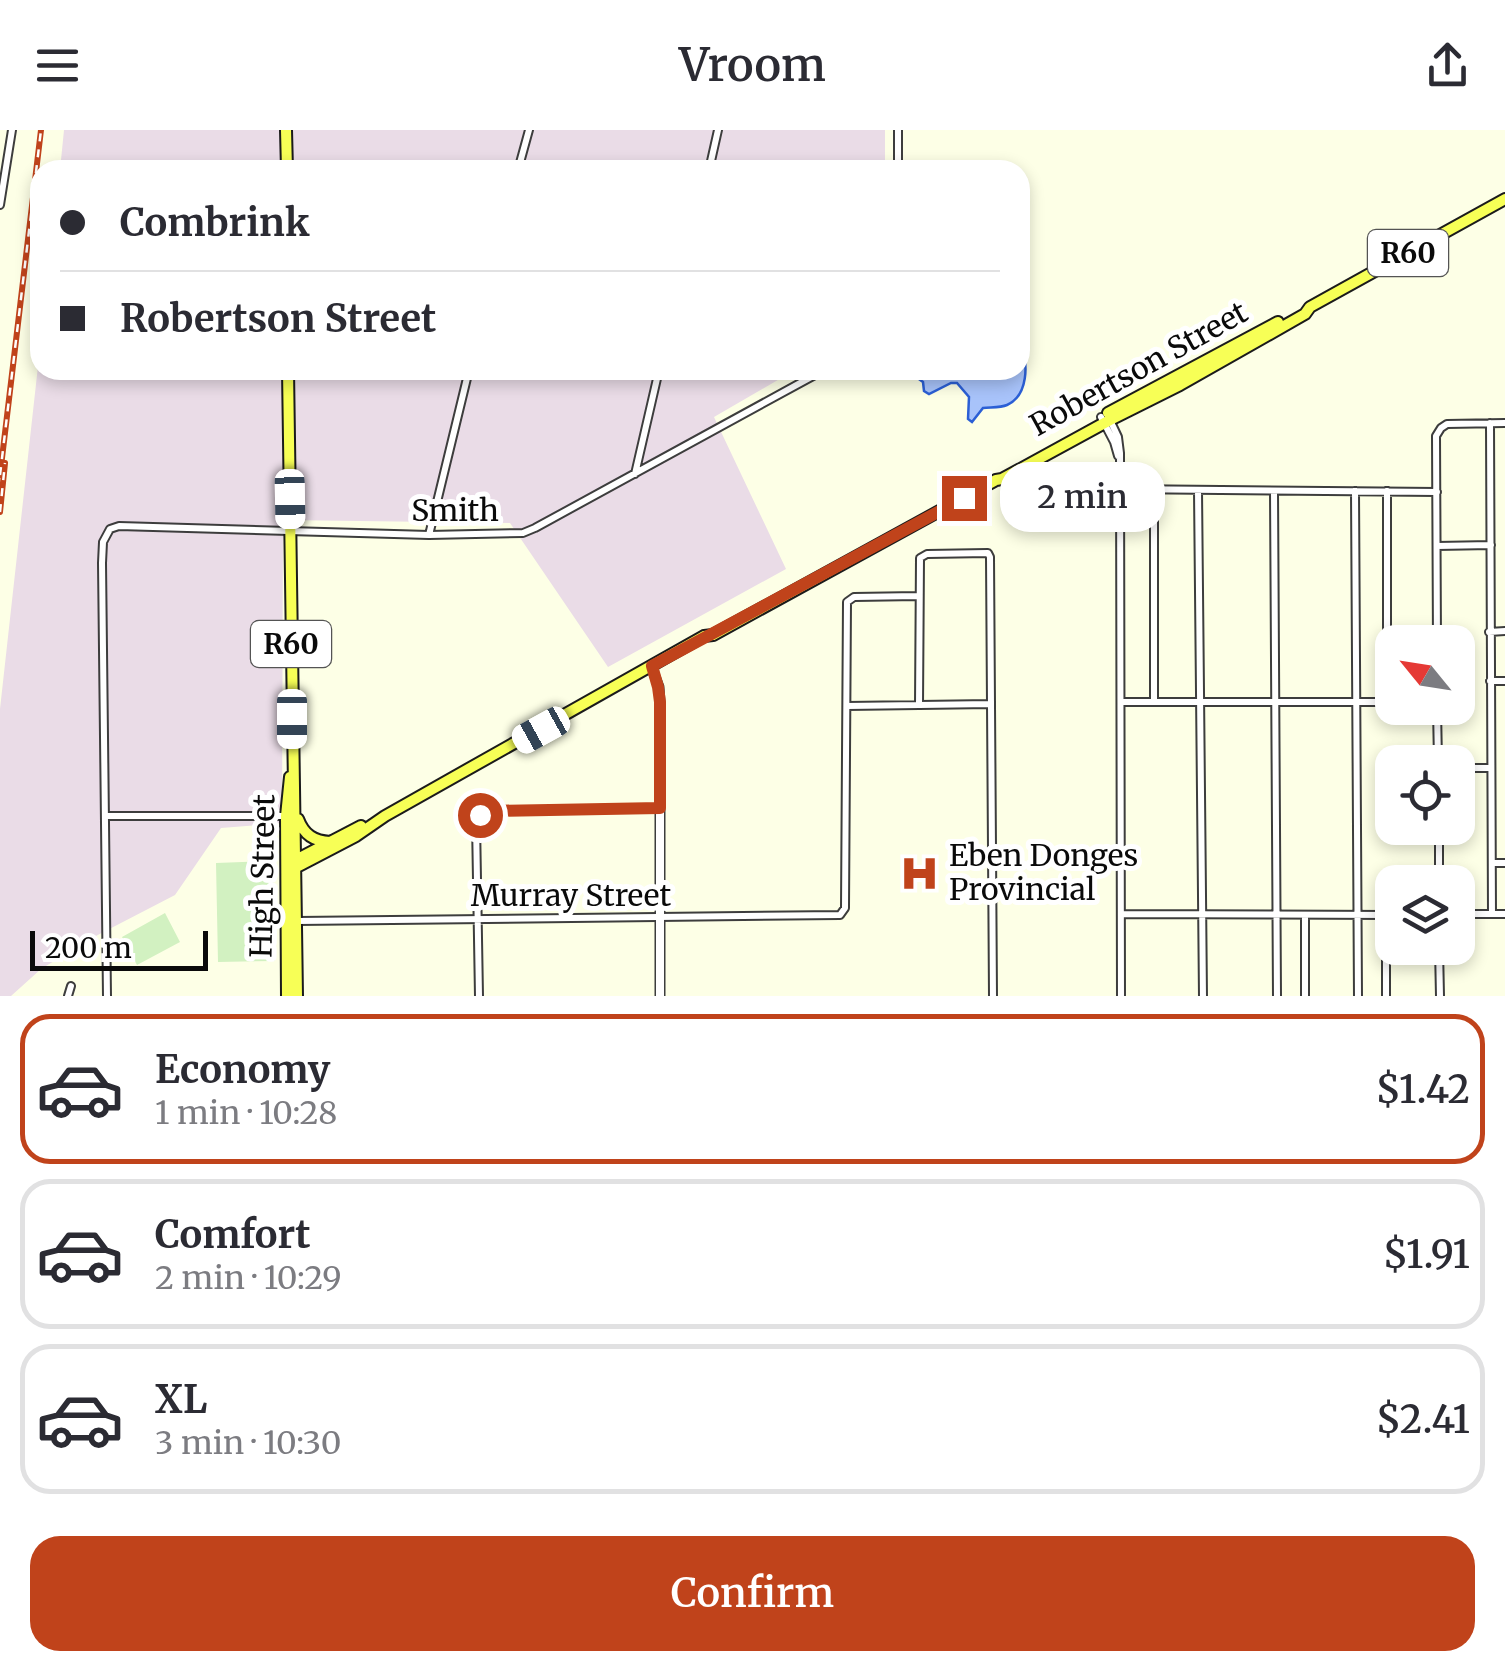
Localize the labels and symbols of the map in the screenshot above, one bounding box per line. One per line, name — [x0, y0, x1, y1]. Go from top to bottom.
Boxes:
road number: R60 — [1368, 230, 1448, 276]
street label: Robertson Street — [1023, 292, 1254, 444]
callout: 2 min — [999, 463, 1164, 533]
car — [274, 469, 306, 529]
route end — [942, 476, 987, 521]
street label: Smith — [411, 491, 499, 529]
road number: R60 — [251, 621, 331, 667]
north arrow — [1375, 625, 1475, 725]
car — [277, 689, 307, 749]
car — [507, 702, 575, 758]
street label: High Street — [242, 793, 282, 958]
route start — [458, 793, 503, 838]
place label: Eben Donges Provincial — [949, 836, 1138, 908]
hospital icon: Eben Donges Provincial — [898, 852, 940, 894]
street label: Murray Street — [471, 876, 671, 914]
scale bar — [30, 926, 208, 970]

